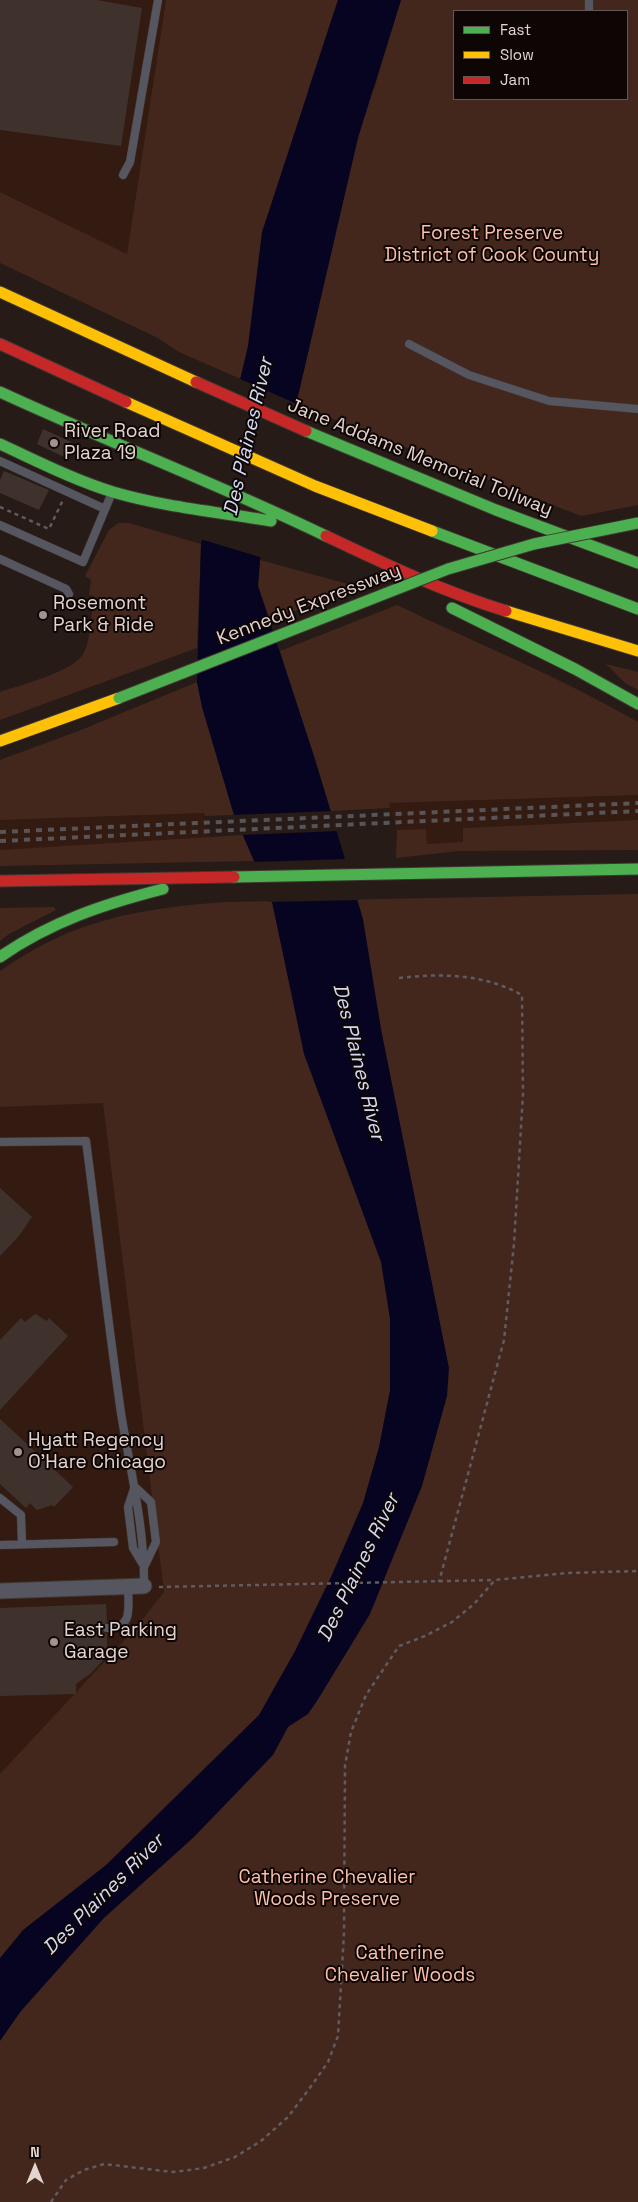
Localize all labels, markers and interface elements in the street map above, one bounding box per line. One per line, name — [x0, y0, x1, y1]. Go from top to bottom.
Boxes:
legend — [453, 10, 628, 100]
text: Fast — [500, 20, 531, 39]
text: Slow — [500, 45, 534, 64]
text: Jam — [500, 70, 530, 89]
park label: Forest Preserve District of Cook County — [385, 223, 599, 267]
water label: Des Plaines River — [219, 356, 279, 518]
street label: Jane Addams Memorial Tollway — [284, 394, 556, 522]
place label: River Road Plaza 19 — [64, 421, 160, 465]
marker: River Road Plaza 19 — [48, 437, 60, 449]
street label: Kennedy Expressway — [214, 559, 404, 651]
place label: Rosemont Park & Ride — [53, 593, 154, 637]
marker: Rosemont Park & Ride — [37, 609, 49, 621]
water label: Des Plaines River — [327, 981, 389, 1143]
place label: Hyatt Regency O'Hare Chicago — [28, 1430, 166, 1474]
marker: Hyatt Regency O'Hare Chicago — [12, 1446, 24, 1458]
water label: Des Plaines River — [313, 1490, 405, 1646]
place label: East Parking Garage — [64, 1620, 177, 1664]
marker: East Parking Garage — [48, 1636, 60, 1648]
water label: Des Plaines River — [39, 1830, 169, 1960]
park label: Catherine Chevalier Woods Preserve — [238, 1867, 416, 1911]
park label: Catherine Chevalier Woods — [325, 1943, 475, 1987]
north arrow — [10, 2142, 60, 2192]
text: N — [30, 2143, 40, 2161]

